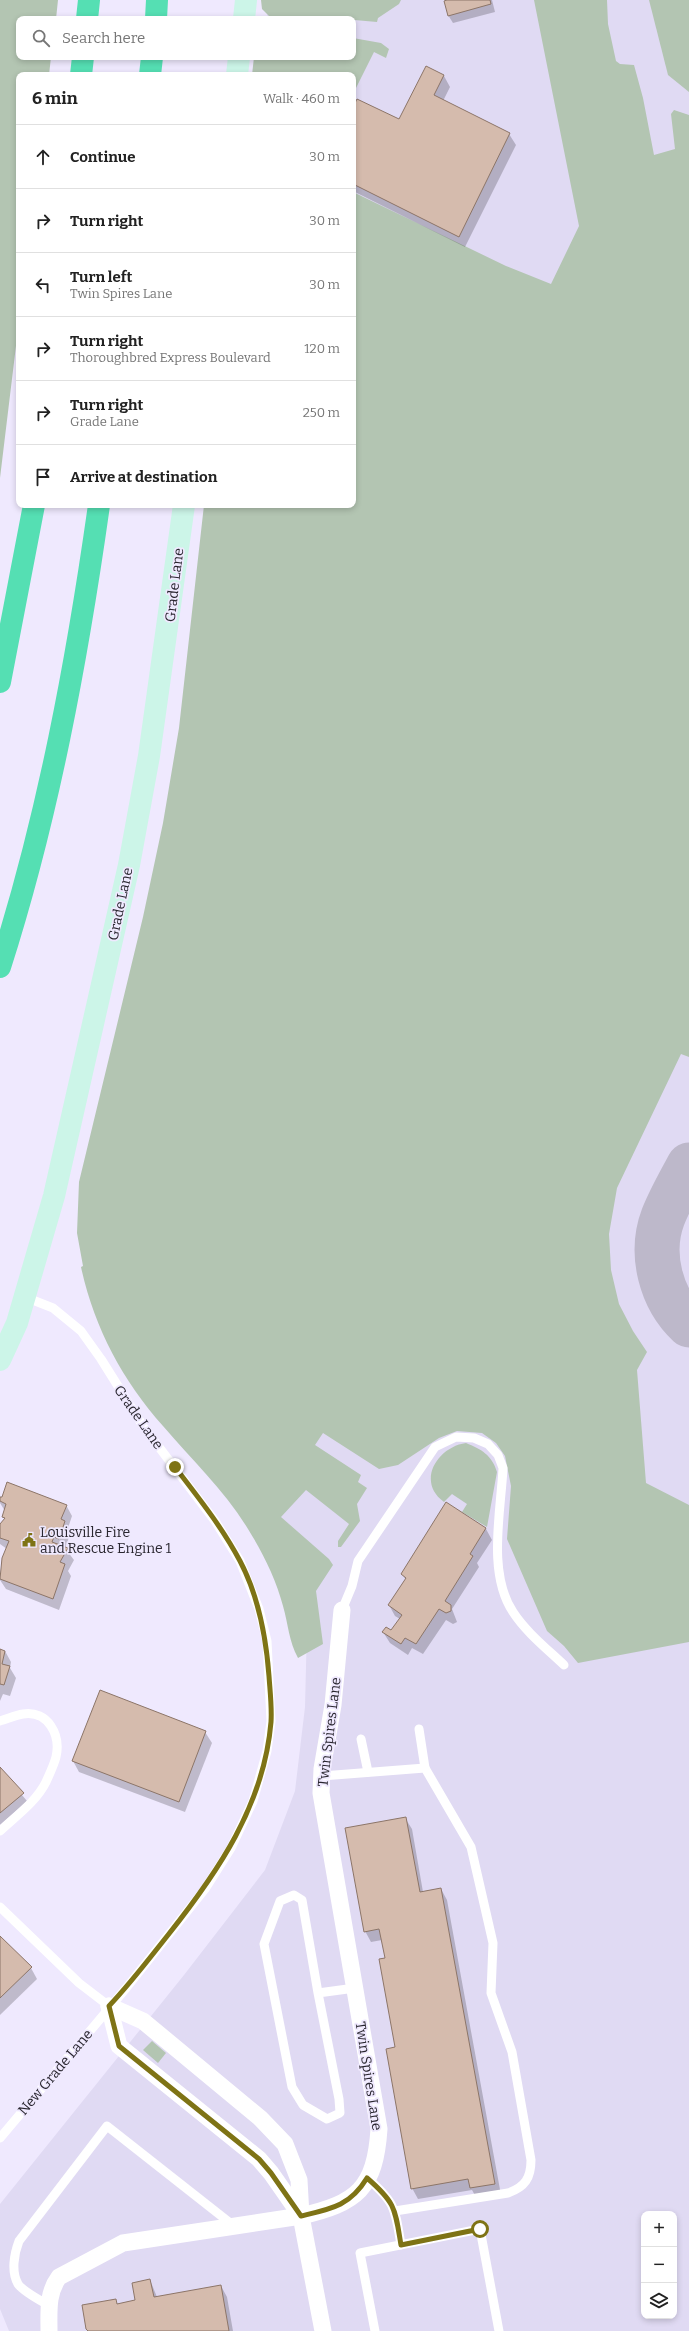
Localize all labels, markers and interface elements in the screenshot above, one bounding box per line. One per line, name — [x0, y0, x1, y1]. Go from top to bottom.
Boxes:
search box — [16, 16, 356, 60]
icon: search — [30, 27, 52, 49]
text: Search here — [62, 29, 145, 47]
text: 6 min — [32, 88, 78, 109]
text: Walk · 460 m — [263, 91, 340, 106]
icon: ahead — [32, 146, 54, 168]
text: Continue — [70, 148, 136, 166]
text: 30 m — [309, 149, 340, 164]
icon: right — [32, 210, 54, 232]
text: Turn right — [70, 212, 143, 230]
text: 30 m — [309, 213, 340, 228]
text: Turn left — [70, 268, 132, 286]
icon: left — [32, 274, 54, 296]
text: 30 m — [309, 277, 340, 292]
text: Twin Spires Lane — [70, 286, 172, 301]
text: Turn right — [70, 332, 143, 350]
icon: right — [32, 338, 54, 360]
text: 120 m — [304, 341, 340, 356]
text: Thoroughbred Express Boulevard — [70, 350, 271, 365]
text: Turn right — [70, 396, 143, 414]
icon: right — [32, 402, 54, 424]
text: 250 m — [303, 405, 340, 420]
text: Grade Lane — [70, 414, 139, 429]
icon: arrive — [32, 466, 54, 488]
text: Arrive at destination — [70, 468, 217, 486]
street label: Grade Lane — [162, 547, 187, 623]
street label: Grade Lane — [104, 866, 137, 942]
street label: Grade Lane — [110, 1382, 167, 1453]
route end — [166, 1458, 184, 1476]
place label: Louisville Fire and Rescue Engine 1 — [40, 1524, 172, 1557]
public building icon: Louisville Fire and Rescue Engine 1 — [21, 1532, 37, 1548]
street label: Twin Spires Lane — [314, 1676, 345, 1788]
street label: Twin Spires Lane — [351, 2020, 386, 2132]
street label: New Grade Lane — [15, 2026, 96, 2119]
map controls — [641, 2211, 677, 2319]
button: + — [641, 2211, 677, 2247]
route start — [471, 2220, 489, 2238]
button: − — [641, 2247, 677, 2283]
button: layers — [641, 2283, 677, 2319]

